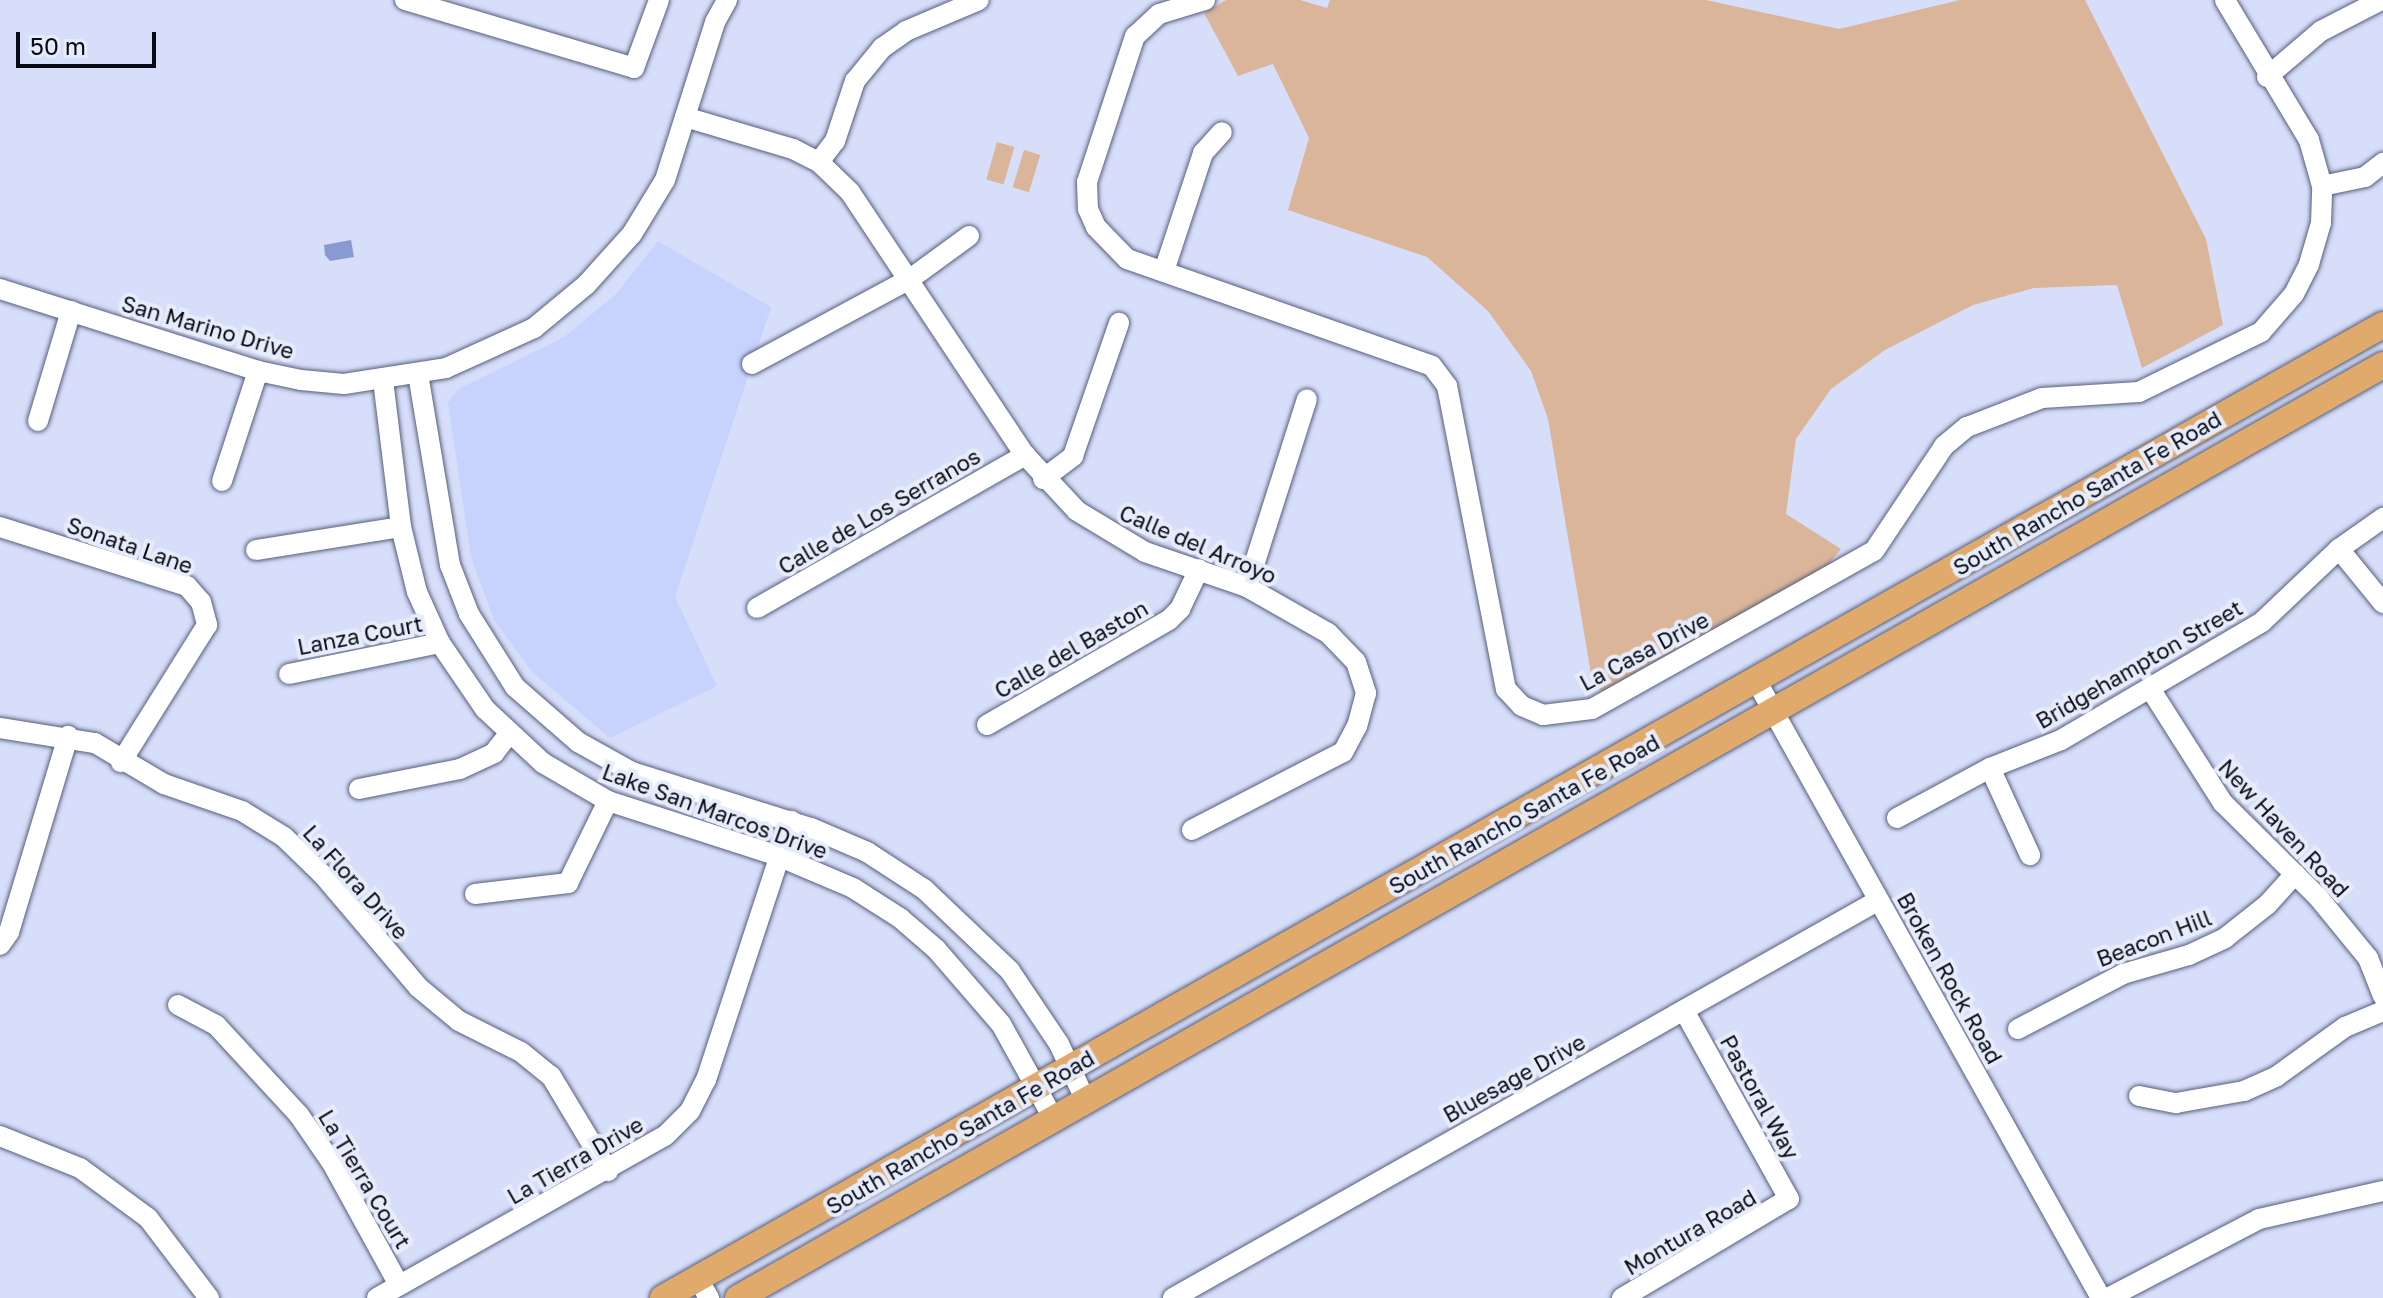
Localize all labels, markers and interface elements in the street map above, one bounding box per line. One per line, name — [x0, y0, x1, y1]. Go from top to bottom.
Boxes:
scale bar — [20, 16, 160, 66]
text: 50 m — [30, 31, 86, 60]
street label: San Marino Drive — [119, 290, 297, 364]
street label: South Rancho Santa Fe Road — [1948, 405, 2226, 581]
street label: Calle de Los Serranos — [773, 442, 985, 580]
street label: Calle del Arroyo — [1116, 499, 1280, 589]
street label: Sonata Lane — [64, 511, 196, 579]
street label: Calle del Baston — [990, 594, 1152, 704]
street label: Bridgehampton Street — [2031, 594, 2247, 734]
street label: La Casa Drive — [1575, 606, 1713, 696]
street label: Lanza Court — [295, 610, 425, 660]
street label: South Rancho Santa Fe Road — [1384, 729, 1664, 899]
street label: New Haven Road — [2213, 754, 2355, 902]
street label: Lake San Marcos Drive — [599, 758, 831, 864]
street label: La Flora Drive — [298, 819, 414, 945]
street label: Broken Rock Road — [1892, 888, 2008, 1068]
street label: Beacon Hill — [2093, 904, 2215, 972]
street label: Bluesage Drive — [1438, 1028, 1590, 1128]
street label: Pastoral Way — [1715, 1030, 1805, 1164]
street label: South Rancho Santa Fe Road — [821, 1044, 1099, 1220]
street label: La Tierra Court — [313, 1105, 417, 1253]
street label: La Tierra Drive — [502, 1110, 648, 1210]
street label: Montura Road — [1619, 1184, 1761, 1280]

